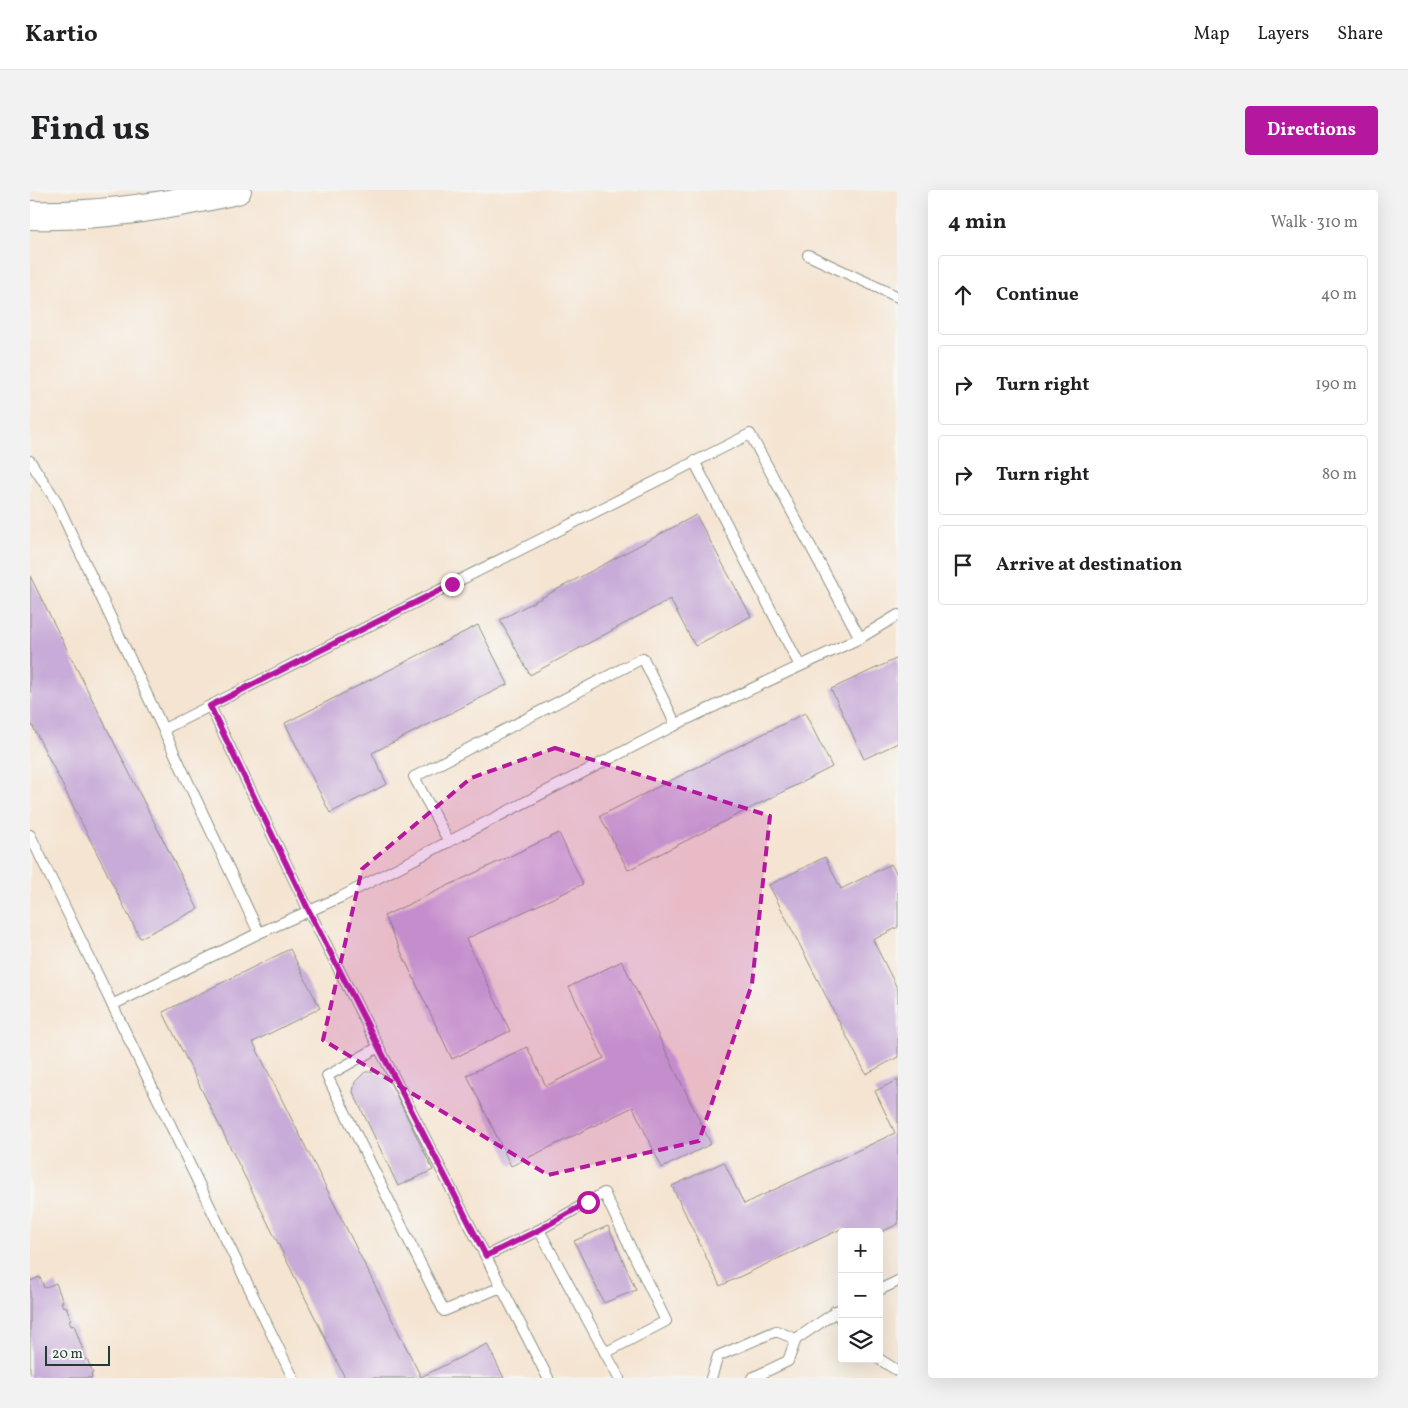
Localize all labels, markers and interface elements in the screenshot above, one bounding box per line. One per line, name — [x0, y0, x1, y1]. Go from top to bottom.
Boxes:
text: Kartio — [25, 18, 98, 52]
text: Map — [1193, 22, 1229, 47]
text: Layers — [1257, 22, 1309, 47]
text: Share — [1337, 22, 1383, 47]
text: Find us — [30, 106, 150, 154]
button: Directions — [1245, 106, 1378, 155]
text: 4 min — [948, 208, 1007, 237]
text: Walk · 310 m — [1271, 212, 1358, 234]
icon: ahead — [949, 281, 977, 309]
text: Continue — [996, 282, 1079, 308]
text: 40 m — [1321, 284, 1357, 306]
icon: right — [949, 371, 977, 399]
text: Turn right — [996, 372, 1089, 398]
text: 190 m — [1315, 374, 1357, 396]
icon: right — [949, 461, 977, 489]
text: Turn right — [996, 462, 1089, 488]
text: 80 m — [1322, 464, 1357, 486]
icon: arrive — [949, 551, 977, 579]
text: Arrive at destination — [996, 552, 1182, 578]
route end — [441, 573, 464, 596]
route start — [577, 1191, 600, 1214]
map controls — [838, 1228, 883, 1363]
button: + — [838, 1228, 883, 1273]
button: − — [838, 1273, 883, 1318]
button: layers — [838, 1318, 883, 1363]
scale bar — [45, 1343, 110, 1366]
text: 20 m — [52, 1345, 83, 1364]

